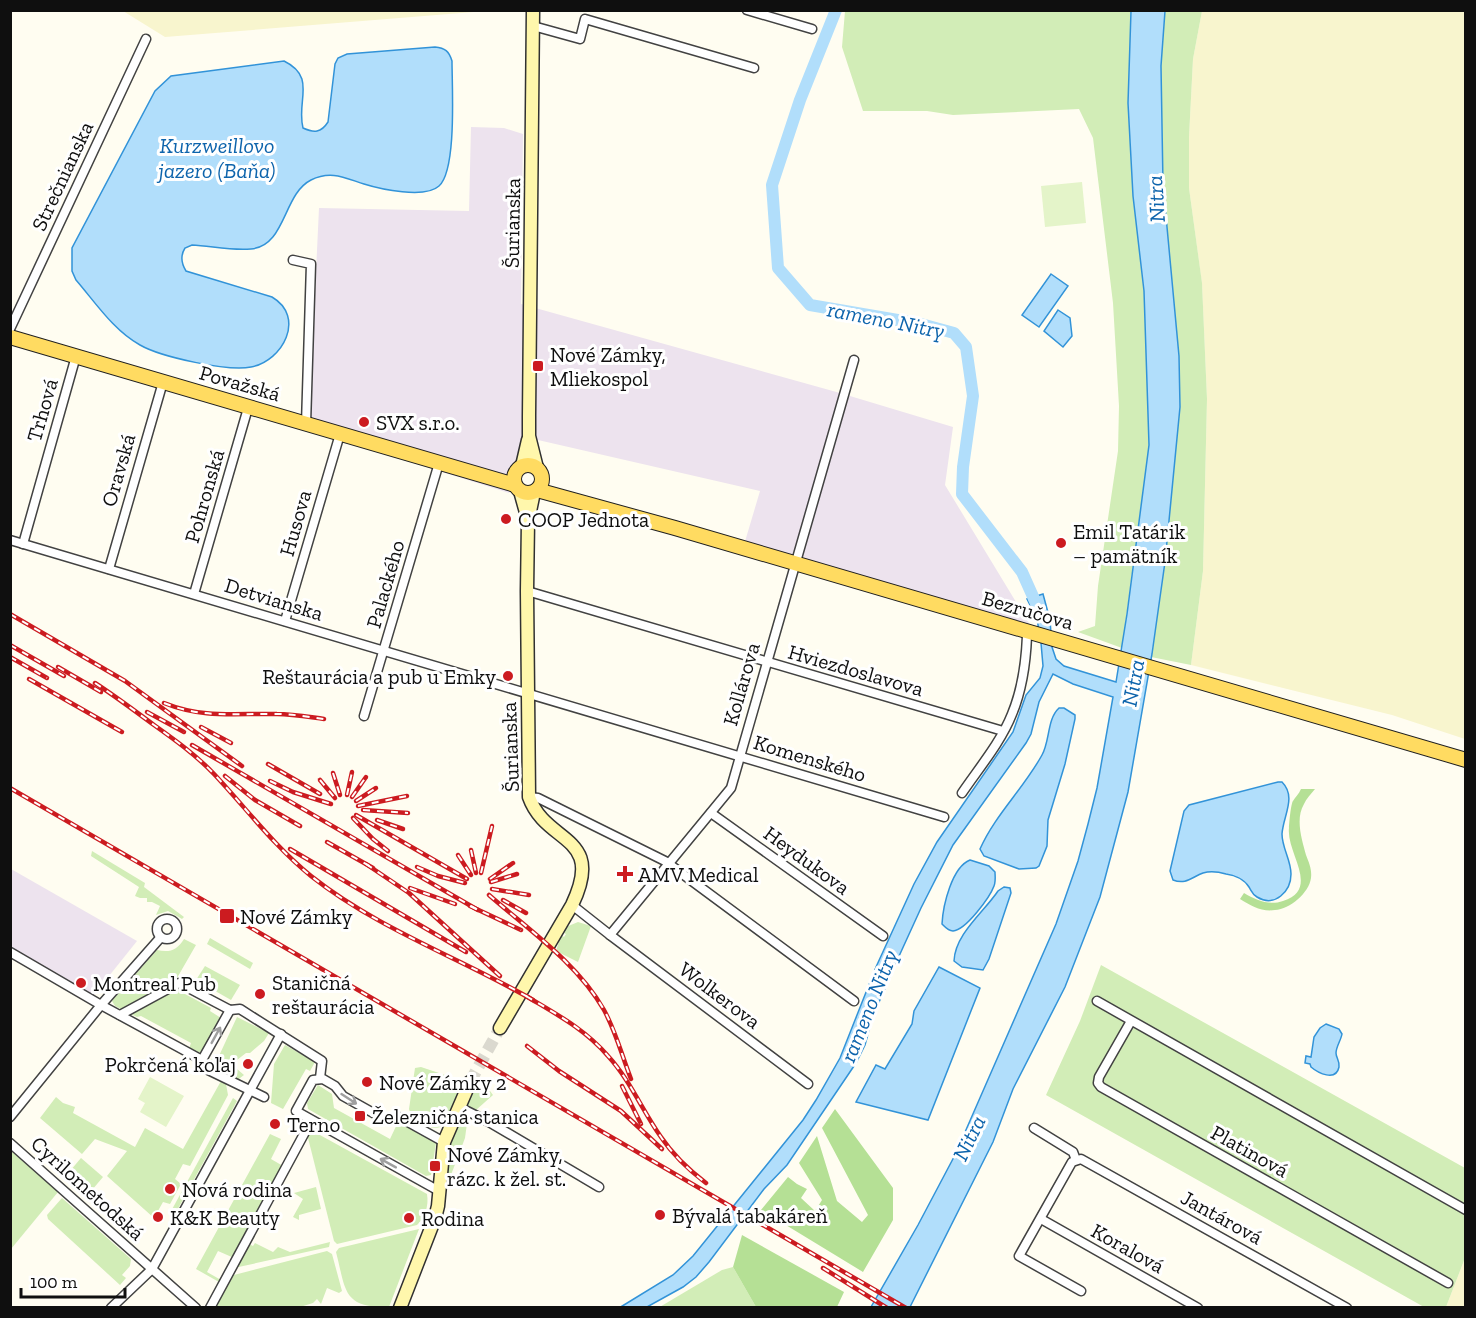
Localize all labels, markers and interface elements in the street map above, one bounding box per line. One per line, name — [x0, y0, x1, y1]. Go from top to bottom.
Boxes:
street label: Strečnianska — [26, 117, 98, 235]
water label: Kurzweillovo jazero (Baňa) — [157, 132, 275, 184]
water label: Nitra — [1141, 175, 1171, 223]
street label: Šurianska — [499, 178, 525, 268]
water label: rameno Nitry — [824, 295, 947, 345]
place label: Nové Zámky, Mliekospol — [550, 342, 666, 391]
marker: Nové Zámky, Mliekospol — [531, 359, 545, 373]
street label: Považská — [197, 360, 283, 406]
street label: Trhová — [21, 376, 63, 444]
place label: SVX s.r.o. — [376, 410, 460, 435]
marker: SVX s.r.o. — [357, 415, 371, 429]
street label: Oravská — [96, 431, 140, 509]
street label: Pohronská — [179, 446, 229, 546]
street label: Husova — [274, 487, 316, 559]
place label: COOP Jednota — [518, 507, 649, 532]
marker: COOP Jednota — [499, 512, 513, 526]
place label: Emil Tatárik – pamätník — [1073, 519, 1186, 568]
marker: Emil Tatárik – pamätník — [1054, 536, 1068, 550]
street label: Palackého — [361, 537, 409, 631]
street label: Detvianska — [222, 572, 326, 626]
street label: Bezručova — [979, 585, 1077, 635]
street label: Hviezdoslavova — [785, 639, 927, 701]
street label: Kollárova — [717, 640, 765, 728]
water label: Nitra — [1116, 657, 1150, 709]
place label: Reštaurácia a pub u Emky — [262, 664, 496, 689]
marker: Reštaurácia a pub u Emky — [501, 669, 515, 683]
street label: Šurianska — [496, 702, 524, 792]
street label: Komenského — [751, 729, 869, 787]
street label: Heydukova — [759, 820, 855, 900]
place label: AMV Medical — [638, 862, 759, 887]
marker: AMV Medical — [616, 865, 634, 883]
place label: Nové Zámky — [240, 904, 353, 929]
marker: Nové Zámky — [218, 907, 236, 925]
water label: rameno Nitry — [834, 946, 904, 1067]
street label: Wolkerova — [674, 956, 766, 1034]
place label: Staničná reštaurácia — [272, 970, 374, 1019]
place label: Montreal Pub — [93, 971, 216, 996]
marker: Montreal Pub — [74, 976, 88, 990]
marker: Staničná reštaurácia — [253, 987, 267, 1001]
one-way arrow — [210, 1027, 222, 1044]
place label: Pokrčená koľaj — [105, 1052, 236, 1078]
marker: Pokrčená koľaj — [241, 1057, 255, 1071]
place label: Nové Zámky 2 — [379, 1070, 507, 1095]
marker: Nové Zámky 2 — [360, 1075, 374, 1089]
one-way arrow — [341, 1092, 358, 1105]
place label: Železničná stanica — [372, 1104, 539, 1129]
marker: Železničná stanica — [353, 1109, 367, 1123]
water label: Nitra — [947, 1111, 991, 1165]
place label: Terno — [287, 1112, 340, 1137]
marker: Terno — [268, 1117, 282, 1131]
street label: Platinová — [1207, 1120, 1293, 1182]
street label: Cyrilometodská — [26, 1131, 150, 1245]
place label: Nové Zámky, rázc. k žel. st. — [447, 1142, 566, 1191]
one-way arrow — [380, 1157, 397, 1169]
marker: Nové Zámky, rázc. k žel. st. — [428, 1159, 442, 1173]
place label: Nová rodina — [182, 1177, 292, 1202]
marker: Nová rodina — [163, 1182, 177, 1196]
street label: Jantárová — [1177, 1184, 1267, 1250]
place label: Bývalá tabakáreň — [672, 1203, 828, 1228]
place label: K&K Beauty — [170, 1205, 280, 1230]
place label: Rodina — [421, 1206, 484, 1231]
marker: Bývalá tabakáreň — [653, 1208, 667, 1222]
marker: K&K Beauty — [151, 1210, 165, 1224]
marker: Rodina — [402, 1211, 416, 1225]
street label: Koralová — [1087, 1218, 1169, 1278]
scale bar — [21, 1261, 124, 1299]
text: 100 m — [30, 1271, 78, 1293]

